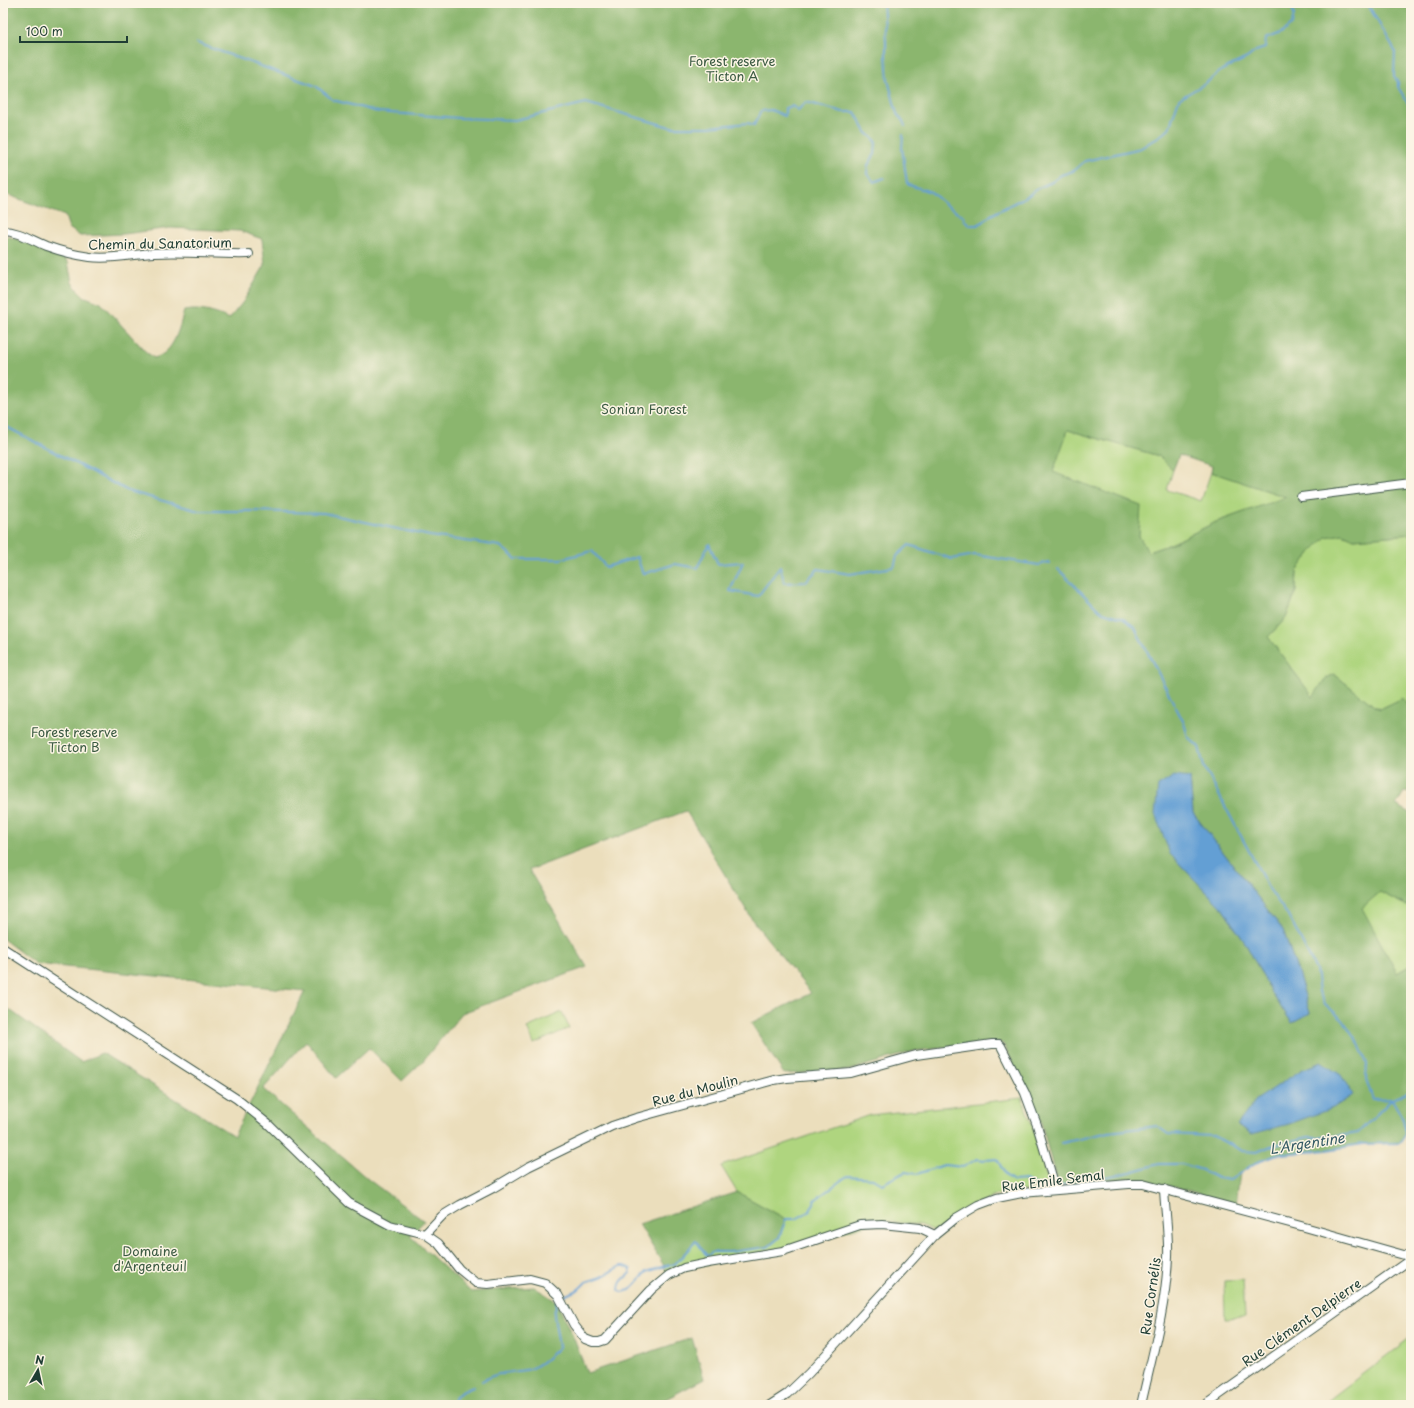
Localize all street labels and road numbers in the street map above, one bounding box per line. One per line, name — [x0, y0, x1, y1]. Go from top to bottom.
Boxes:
street label: Chemin du Sanatorium — [88, 232, 232, 254]
street label: Rue du Moulin — [650, 1069, 740, 1111]
street label: Rue Emile Semal — [1000, 1164, 1106, 1196]
street label: Rue Cornélis — [1135, 1256, 1165, 1336]
street label: Rue Clément Delpierre — [1238, 1273, 1365, 1370]

